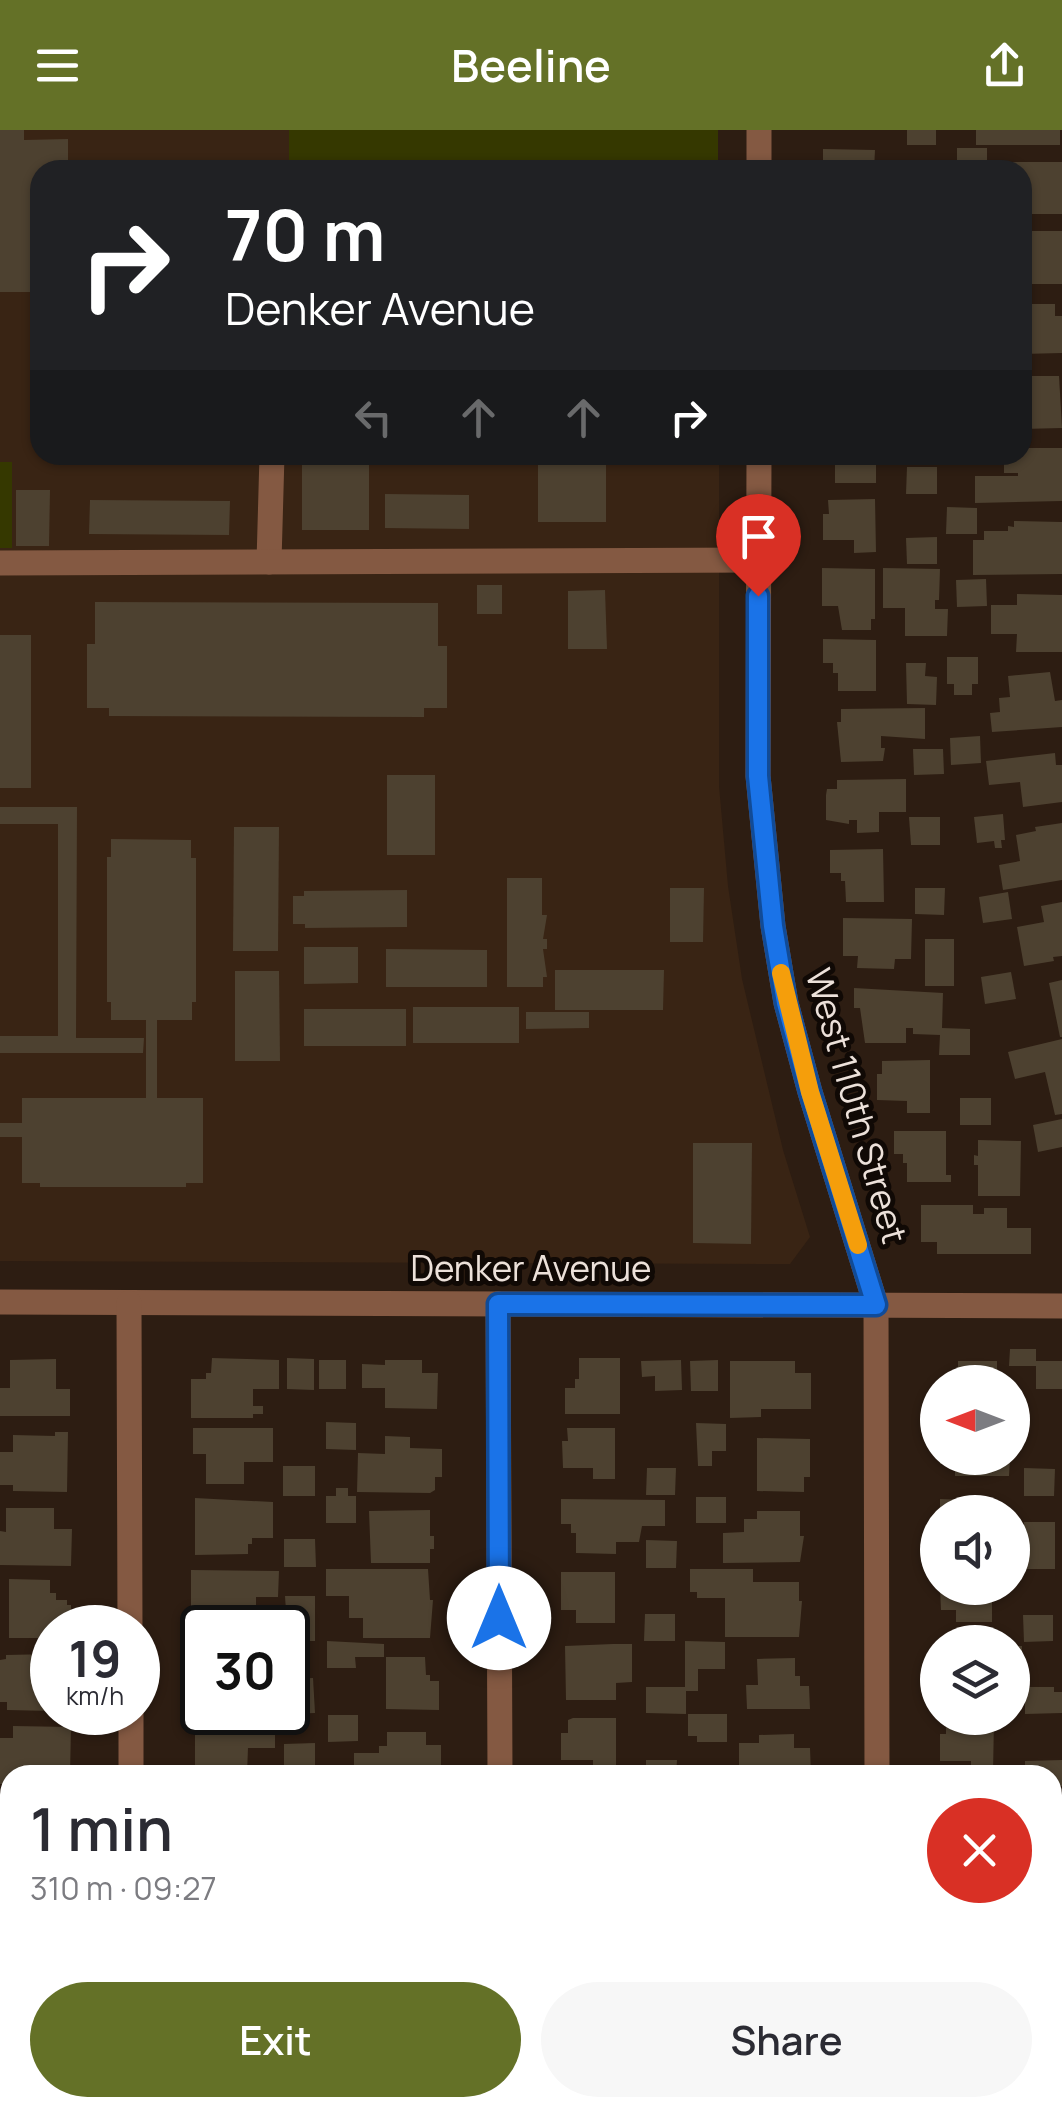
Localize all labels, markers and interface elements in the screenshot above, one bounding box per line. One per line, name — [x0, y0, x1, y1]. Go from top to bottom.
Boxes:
text: Beeline — [451, 34, 611, 96]
icon: menu — [30, 38, 85, 93]
icon: share — [977, 38, 1032, 93]
text: 70 m — [225, 186, 385, 282]
icon: right — [60, 200, 190, 330]
text: Denker Avenue — [225, 277, 535, 339]
icon: left — [346, 390, 401, 445]
icon: ahead — [451, 390, 506, 445]
icon: ahead — [556, 390, 611, 445]
icon: right — [661, 390, 716, 445]
pin — [716, 494, 801, 597]
icon: arrive — [731, 509, 786, 564]
street label: West 110th Street — [795, 963, 919, 1249]
street label: Denker Avenue — [410, 1244, 652, 1292]
north arrow — [920, 1365, 1030, 1475]
map controls — [920, 1365, 1030, 1735]
button: sound — [920, 1495, 1030, 1605]
position arrow — [447, 1566, 551, 1670]
speed limit sign: 30 — [180, 1605, 310, 1735]
text: 19 — [69, 1624, 121, 1692]
button: layers — [920, 1625, 1030, 1735]
text: km/h — [66, 1678, 124, 1713]
text: 1 min — [30, 1787, 173, 1869]
button: close — [927, 1798, 1032, 1903]
text: 310 m · 09:27 — [30, 1866, 217, 1910]
button: Exit — [30, 1982, 521, 2097]
button: Share — [541, 1982, 1032, 2097]

